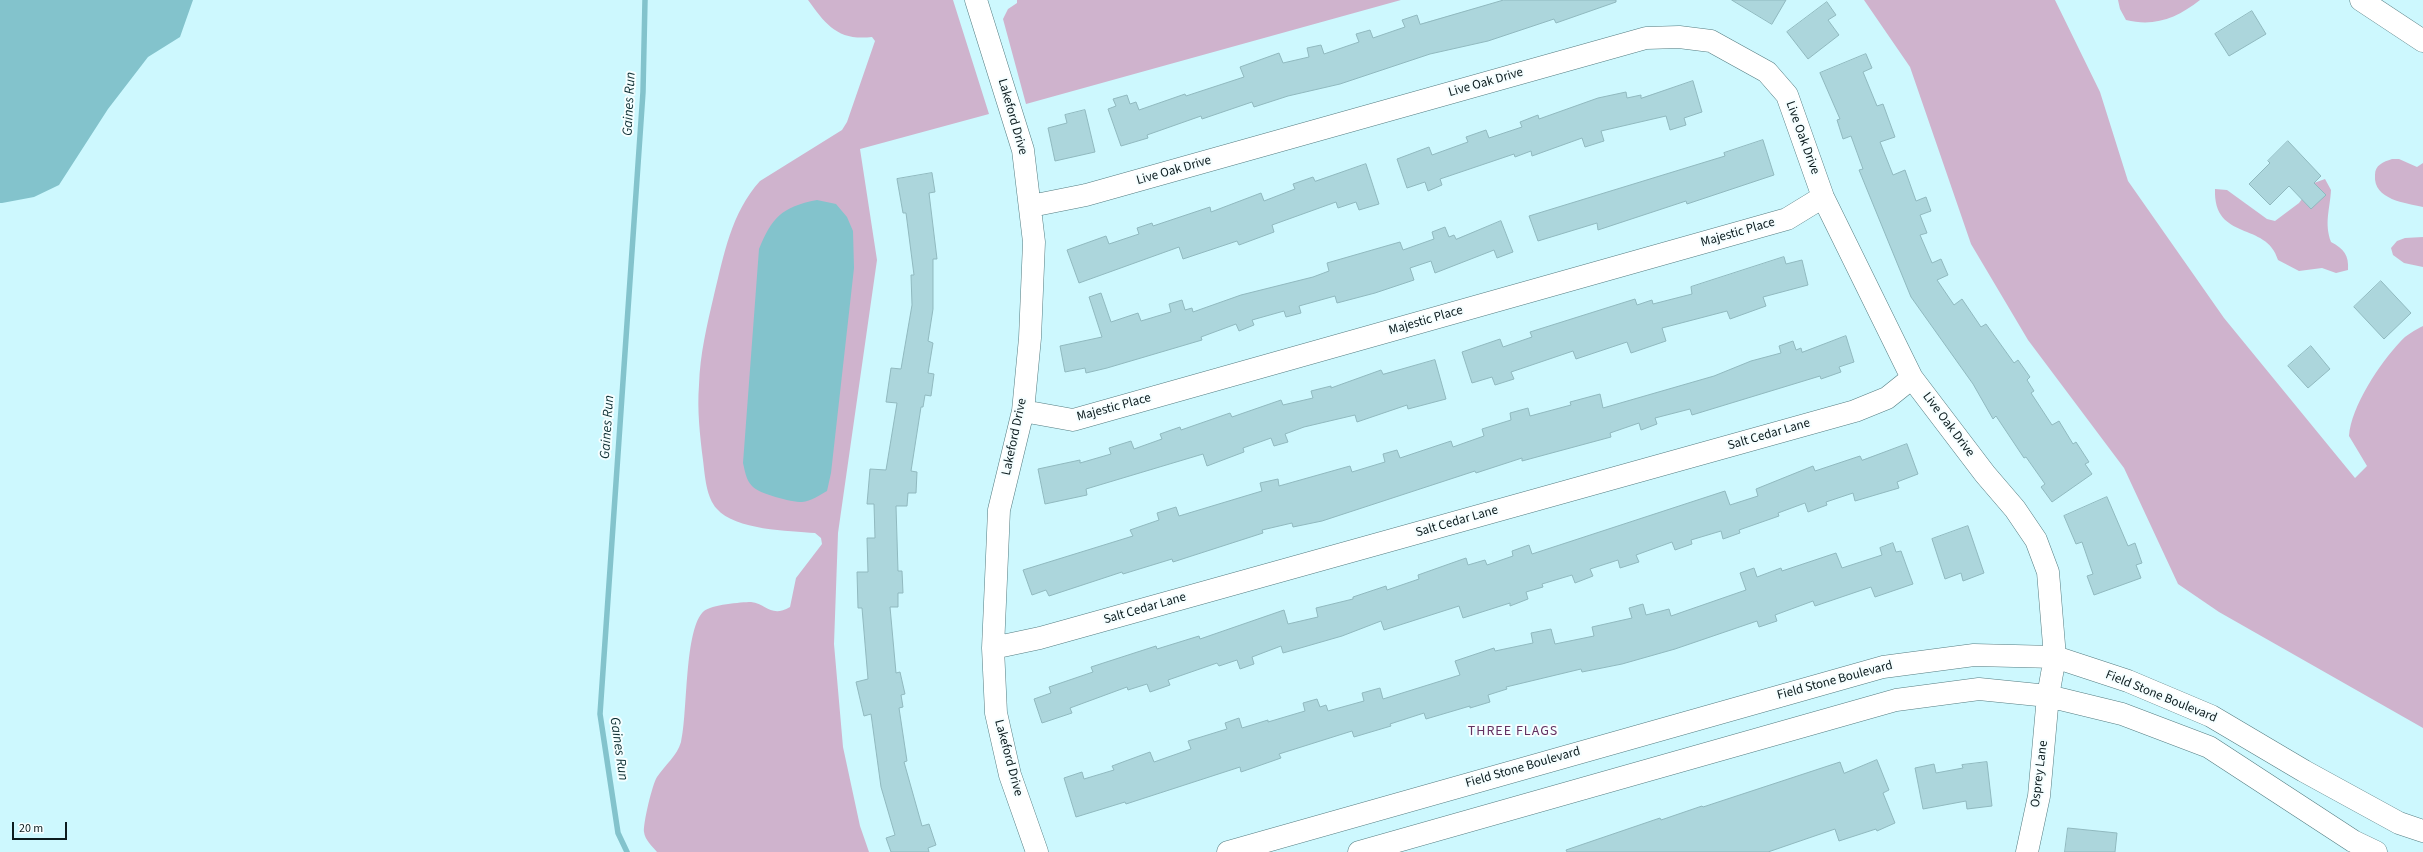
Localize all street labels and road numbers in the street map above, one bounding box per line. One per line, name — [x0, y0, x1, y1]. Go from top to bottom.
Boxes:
street label: Live Oak Drive — [1447, 65, 1525, 101]
street label: Lakeford Drive — [994, 77, 1030, 157]
street label: Live Oak Drive — [1782, 99, 1822, 177]
street label: Live Oak Drive — [1135, 153, 1213, 189]
street label: Majestic Place — [1699, 215, 1777, 251]
street label: Majestic Place — [1387, 303, 1465, 339]
street label: Live Oak Drive — [1919, 390, 1977, 460]
street label: Majestic Place — [1075, 391, 1153, 425]
street label: Lakeford Drive — [999, 397, 1031, 477]
street label: Salt Cedar Lane — [1726, 416, 1812, 454]
street label: Salt Cedar Lane — [1414, 503, 1500, 541]
street label: Salt Cedar Lane — [1102, 590, 1188, 628]
street label: Field Stone Boulevard — [1776, 658, 1894, 704]
street label: Field Stone Boulevard — [2103, 668, 2219, 726]
street label: Lakeford Drive — [990, 718, 1026, 798]
street label: Osprey Lane — [2028, 740, 2052, 808]
street label: Field Stone Boulevard — [1464, 744, 1582, 792]

